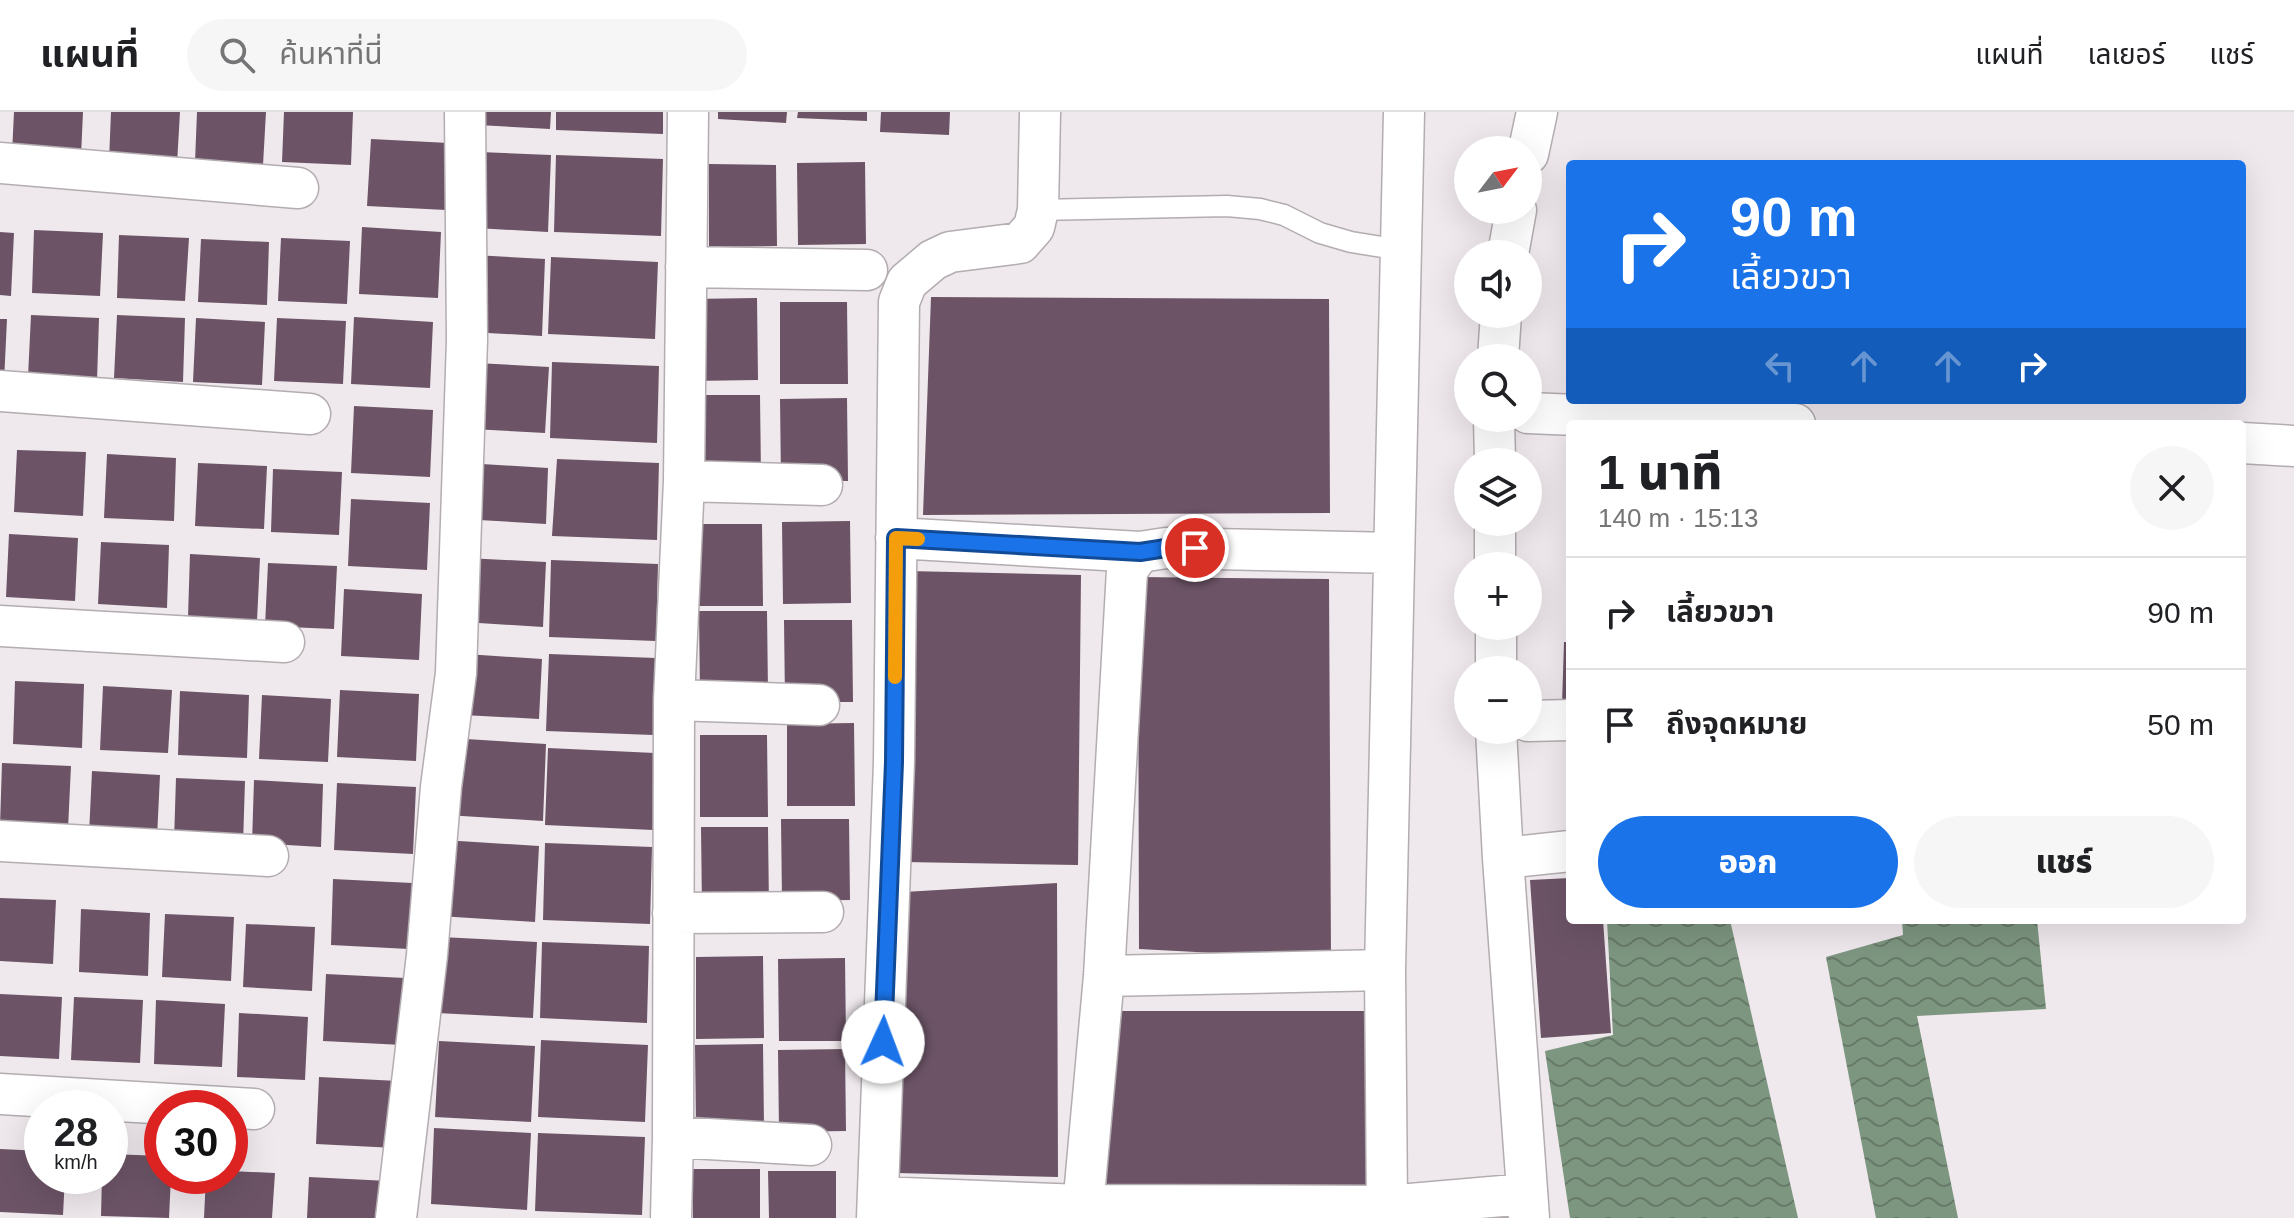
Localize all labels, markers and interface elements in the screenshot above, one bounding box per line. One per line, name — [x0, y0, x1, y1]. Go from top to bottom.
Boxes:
search box — [187, 19, 747, 91]
text: แผนที่ — [40, 33, 139, 75]
icon: search — [215, 33, 259, 77]
text: ค้นหาที่นี่ — [279, 37, 383, 70]
text: แผนที่ — [1975, 39, 2044, 70]
text: เลเยอร์ — [2088, 39, 2165, 70]
text: แชร์ — [2209, 39, 2254, 70]
north arrow — [1454, 136, 1542, 224]
map controls — [1454, 136, 1542, 744]
text: 90 m — [1730, 185, 1858, 248]
icon: right — [1598, 192, 1702, 296]
button: sound — [1454, 240, 1542, 328]
text: เลี้ยวขวา — [1730, 256, 1852, 297]
button: search — [1454, 344, 1542, 432]
icon: left — [1758, 344, 1802, 388]
icon: ahead — [1842, 344, 1886, 388]
icon: ahead — [1926, 344, 1970, 388]
icon: right — [2010, 344, 2054, 388]
text: 1 นาที — [1598, 446, 1722, 499]
button: close — [2130, 446, 2214, 530]
button: layers — [1454, 448, 1542, 536]
text: 140 m · 15:13 — [1598, 503, 1758, 533]
pin — [1161, 514, 1229, 582]
icon: arrive — [1173, 526, 1217, 570]
button: + — [1454, 552, 1542, 640]
icon: right — [1598, 591, 1642, 635]
text: เลี้ยวขวา — [1666, 595, 1774, 628]
text: 90 m — [2147, 596, 2214, 629]
button: − — [1454, 656, 1542, 744]
icon: arrive — [1598, 703, 1642, 747]
text: ถึงจุดหมาย — [1666, 707, 1807, 740]
text: 50 m — [2147, 708, 2214, 741]
button: ออก — [1598, 816, 1898, 908]
button: แชร์ — [1914, 816, 2214, 908]
position arrow — [841, 1000, 925, 1084]
speed limit sign: 30 — [144, 1090, 248, 1194]
text: 28 — [54, 1110, 98, 1154]
text: km/h — [54, 1151, 98, 1173]

